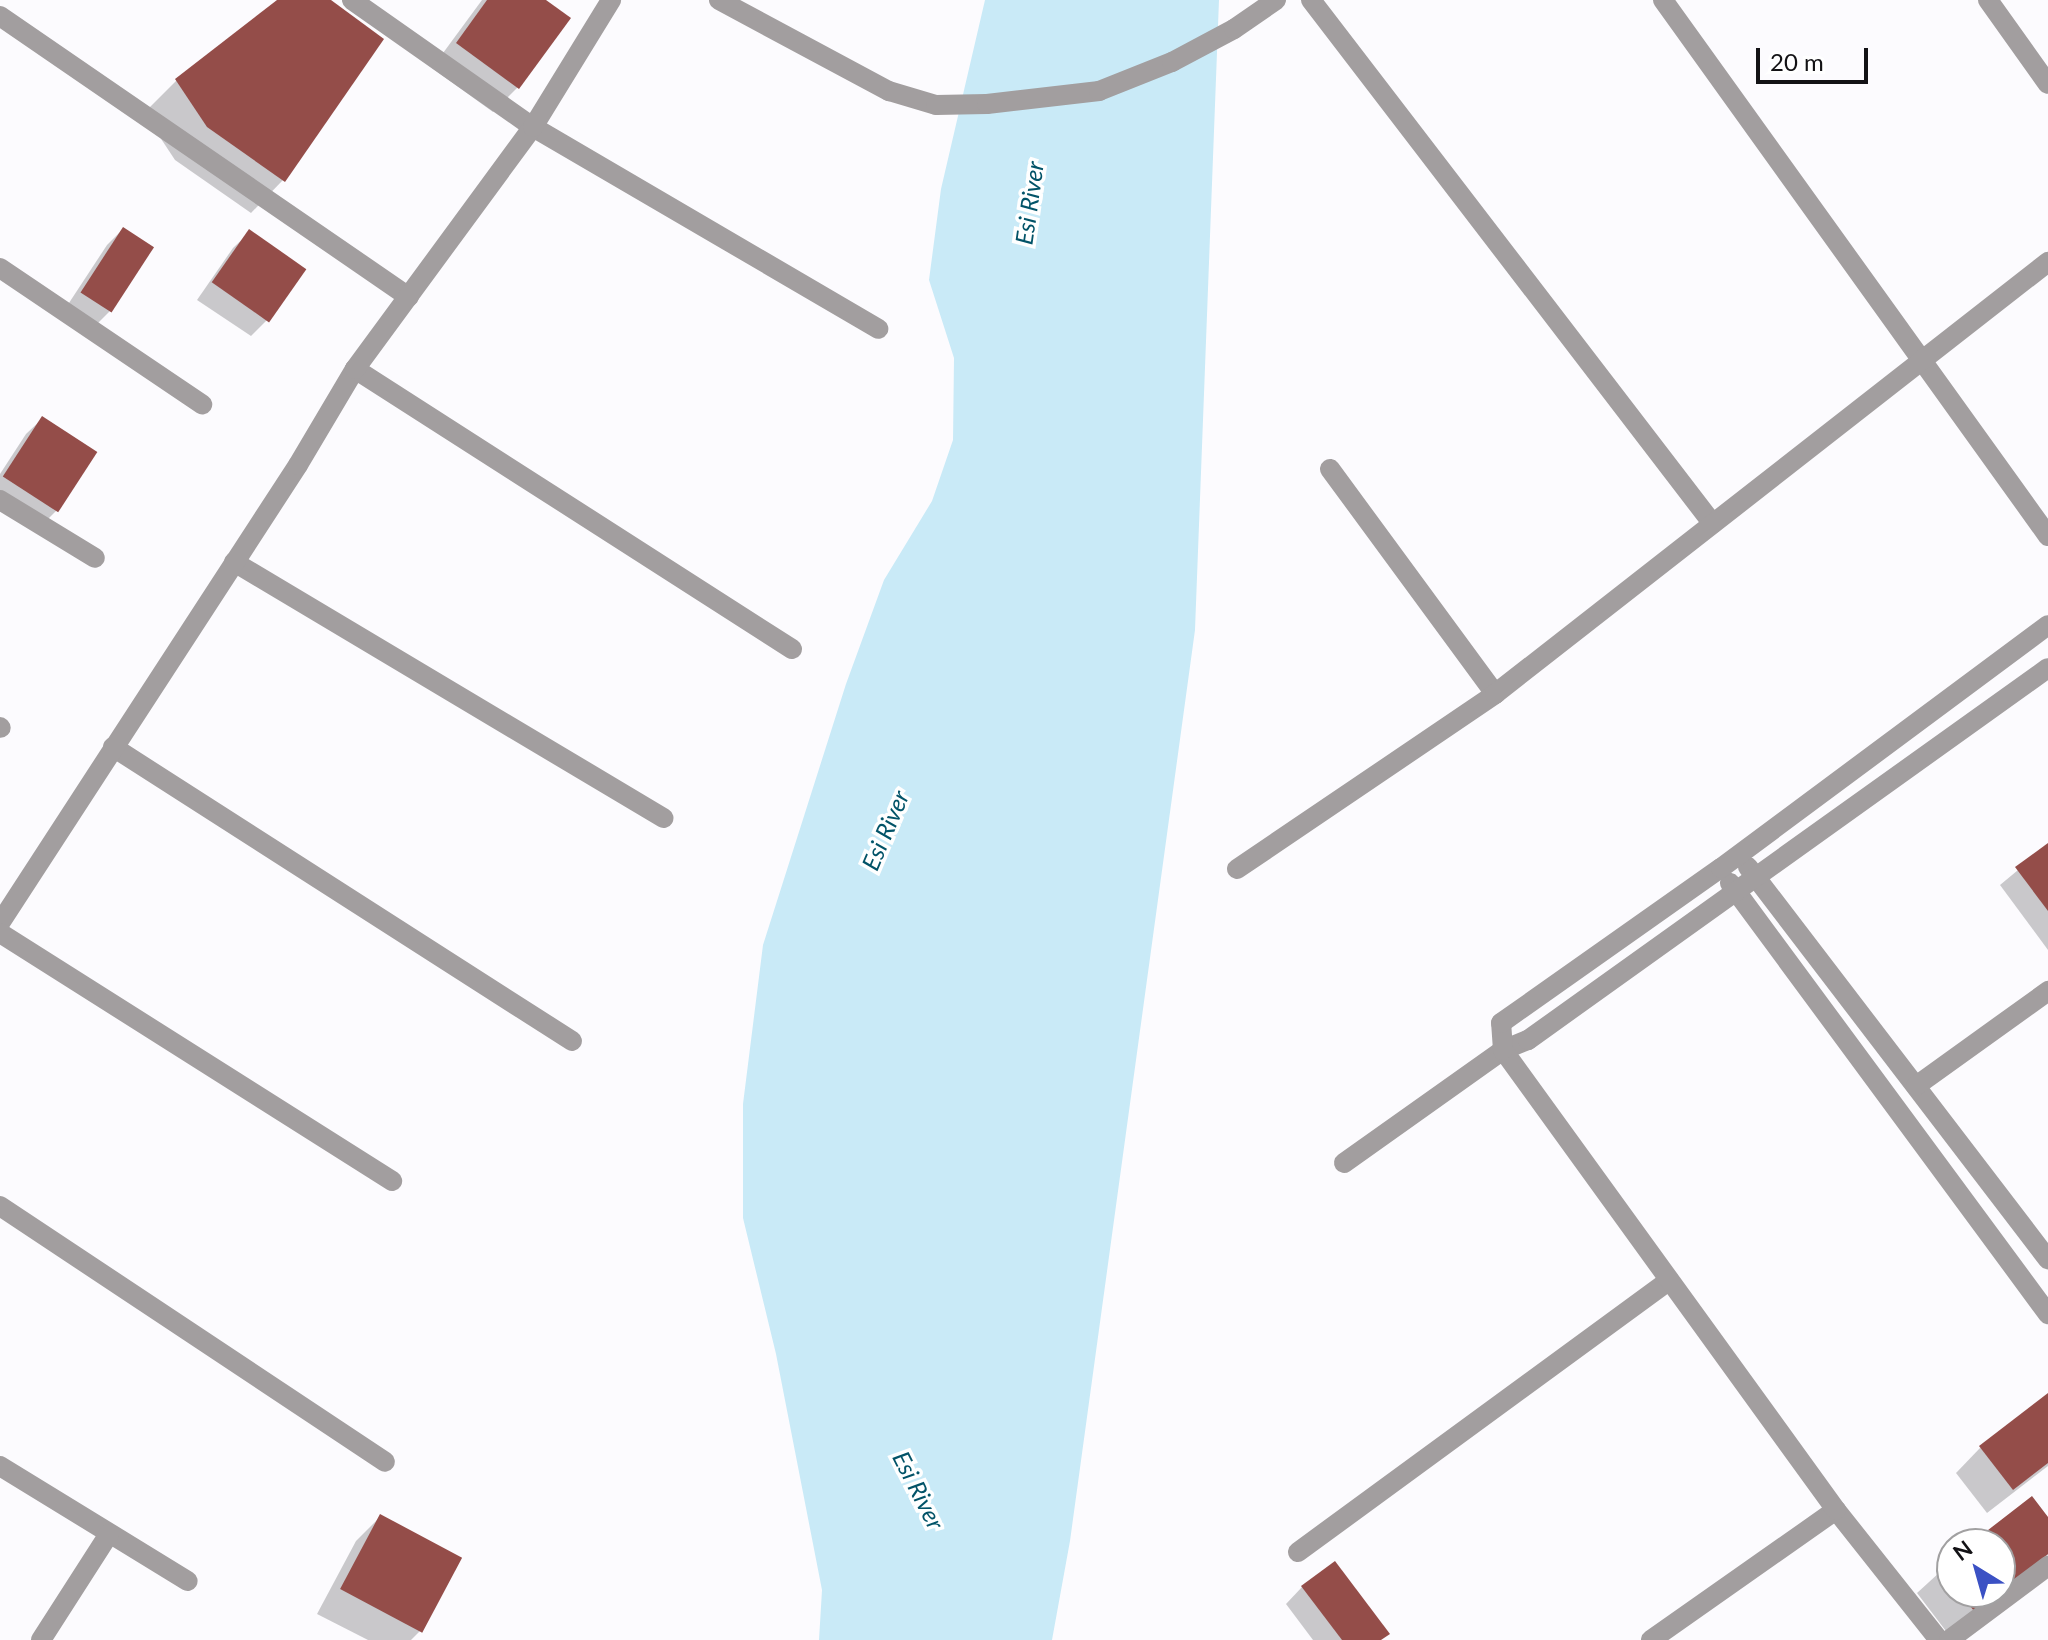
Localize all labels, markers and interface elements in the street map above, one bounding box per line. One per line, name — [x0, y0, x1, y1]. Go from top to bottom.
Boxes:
scale bar — [1760, 32, 1872, 82]
text: 20 m — [1770, 47, 1824, 76]
water label: Esi River — [1009, 160, 1049, 246]
water label: Esi River — [855, 786, 915, 874]
water label: Esi River — [887, 1446, 951, 1534]
north arrow — [1936, 1528, 2016, 1608]
text: N — [1948, 1534, 1977, 1566]

